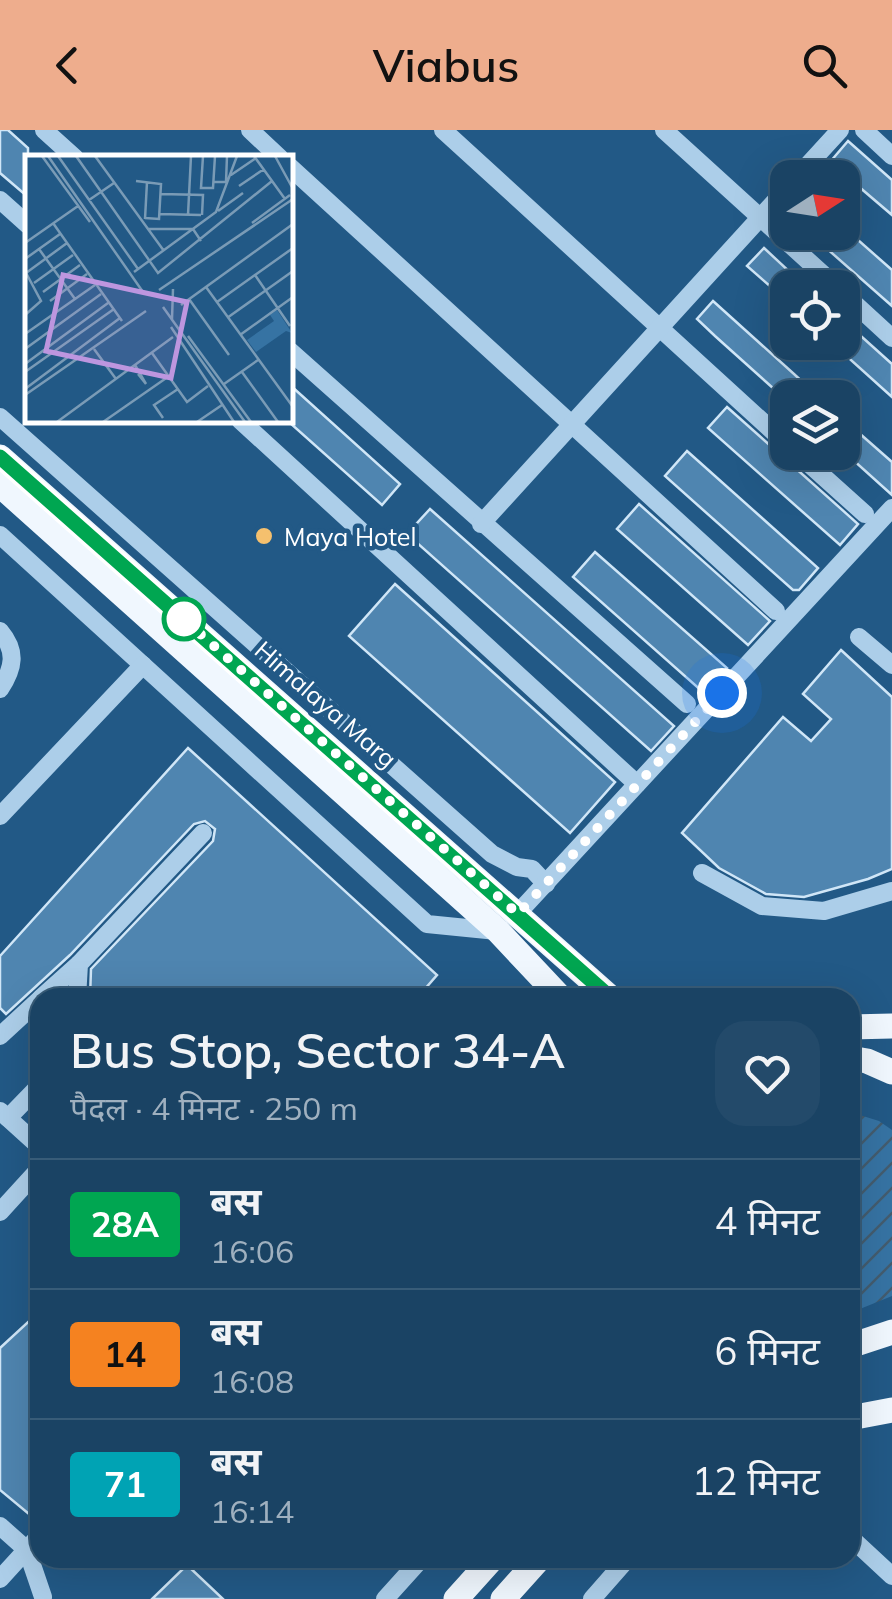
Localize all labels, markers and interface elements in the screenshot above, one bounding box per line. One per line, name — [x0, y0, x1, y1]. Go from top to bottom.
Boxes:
text: Viabus — [373, 37, 519, 93]
icon: back — [40, 38, 95, 93]
icon: search — [797, 38, 852, 93]
inset map — [25, 155, 292, 422]
north arrow — [770, 160, 860, 250]
map controls — [770, 160, 860, 470]
button: locate — [770, 270, 860, 360]
button: layers — [770, 380, 860, 470]
place label: Maya Hotel — [284, 521, 416, 552]
marker: Maya Hotel — [253, 525, 275, 547]
unlabelled marker — [163, 598, 205, 640]
street label: Himalaya Marg — [249, 634, 403, 774]
your location — [697, 668, 747, 718]
text: Bus Stop, Sector 34-A — [70, 1020, 565, 1080]
button: heart — [715, 1021, 820, 1126]
text: पैदल · 4 मिनट · 250 m — [70, 1088, 358, 1128]
text: बस — [210, 1177, 262, 1225]
text: 4 मिनट — [714, 1197, 820, 1245]
text: 28A — [91, 1202, 159, 1246]
text: 16:06 — [210, 1231, 294, 1271]
text: बस — [210, 1307, 262, 1355]
text: 6 मिनट — [714, 1327, 820, 1375]
text: 14 — [104, 1332, 146, 1376]
text: 16:08 — [210, 1361, 294, 1401]
text: बस — [210, 1437, 262, 1485]
text: 12 मिनट — [692, 1457, 820, 1505]
text: 71 — [104, 1462, 146, 1506]
text: 16:14 — [210, 1491, 294, 1531]

